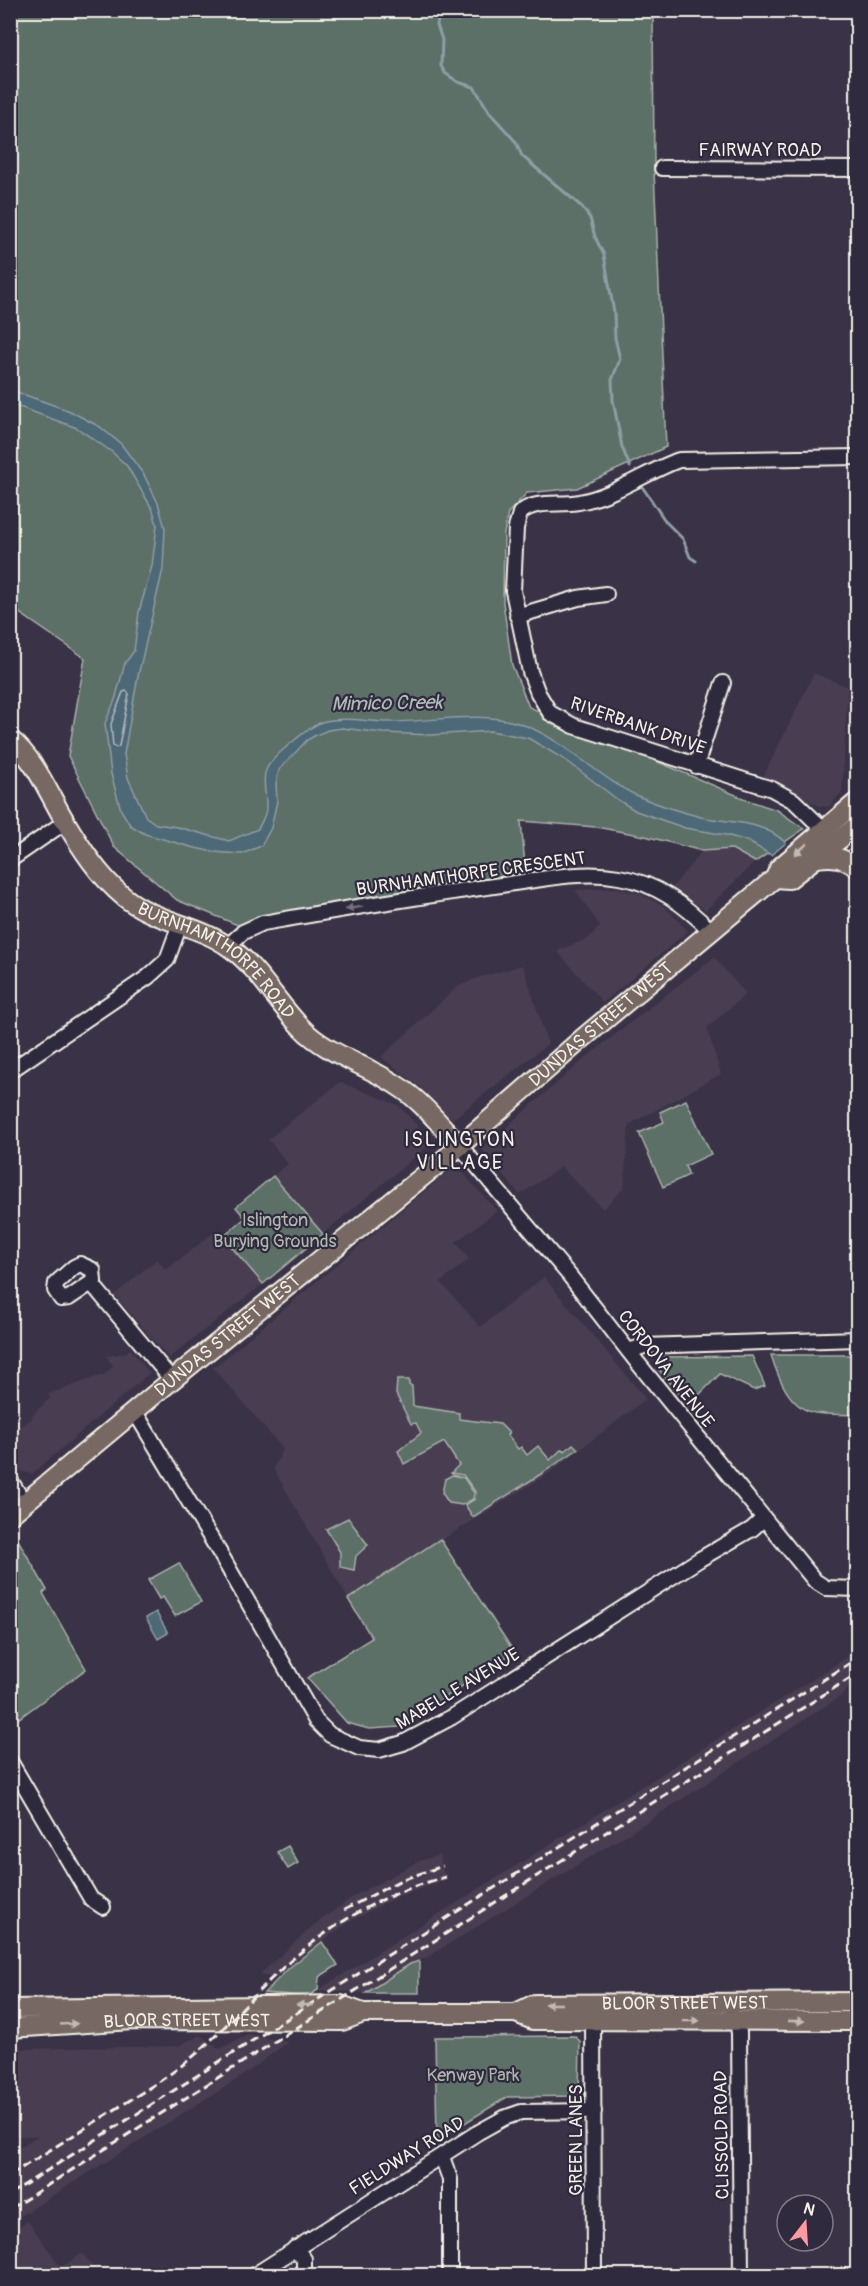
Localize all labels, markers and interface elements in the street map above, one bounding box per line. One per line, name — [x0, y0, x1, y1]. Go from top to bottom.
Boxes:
street label: FAIRWAY ROAD — [698, 139, 822, 162]
water label: Mimico Creek — [331, 690, 444, 716]
street label: RIVERBANK DRIVE — [567, 692, 709, 760]
one-way arrow — [794, 842, 809, 855]
street label: BURNHAMTHORPE CRESCENT — [355, 846, 587, 902]
street label: BURNHAMTHORPE ROAD — [134, 897, 300, 1024]
one-way arrow — [344, 904, 363, 913]
street label: DUNDAS STREET WEST — [524, 957, 677, 1092]
district label: ISLINGTON VILLAGE — [404, 1127, 516, 1175]
park label: Islington Burying Grounds — [213, 1209, 337, 1253]
street label: DUNDAS STREET WEST — [150, 1269, 305, 1401]
street label: CORDOVA AVENUE — [613, 1305, 719, 1433]
street label: MABELLE AVENUE — [392, 1643, 524, 1735]
street label: BLOOR STREET WEST — [602, 1991, 768, 2015]
one-way arrow — [544, 1999, 563, 2009]
one-way arrow — [296, 2000, 315, 2010]
street label: BLOOR STREET WEST — [103, 2008, 270, 2033]
one-way arrow — [681, 2016, 700, 2026]
one-way arrow — [786, 2016, 805, 2026]
one-way arrow — [59, 2019, 78, 2028]
park label: Kenway Park — [426, 2064, 520, 2087]
street label: CLISSOLD ROAD — [709, 2070, 735, 2200]
street label: GREEN LANES — [565, 2084, 588, 2196]
street label: FIELDWAY ROAD — [345, 2111, 469, 2201]
north arrow — [775, 2193, 835, 2253]
text: N — [801, 2198, 817, 2221]

